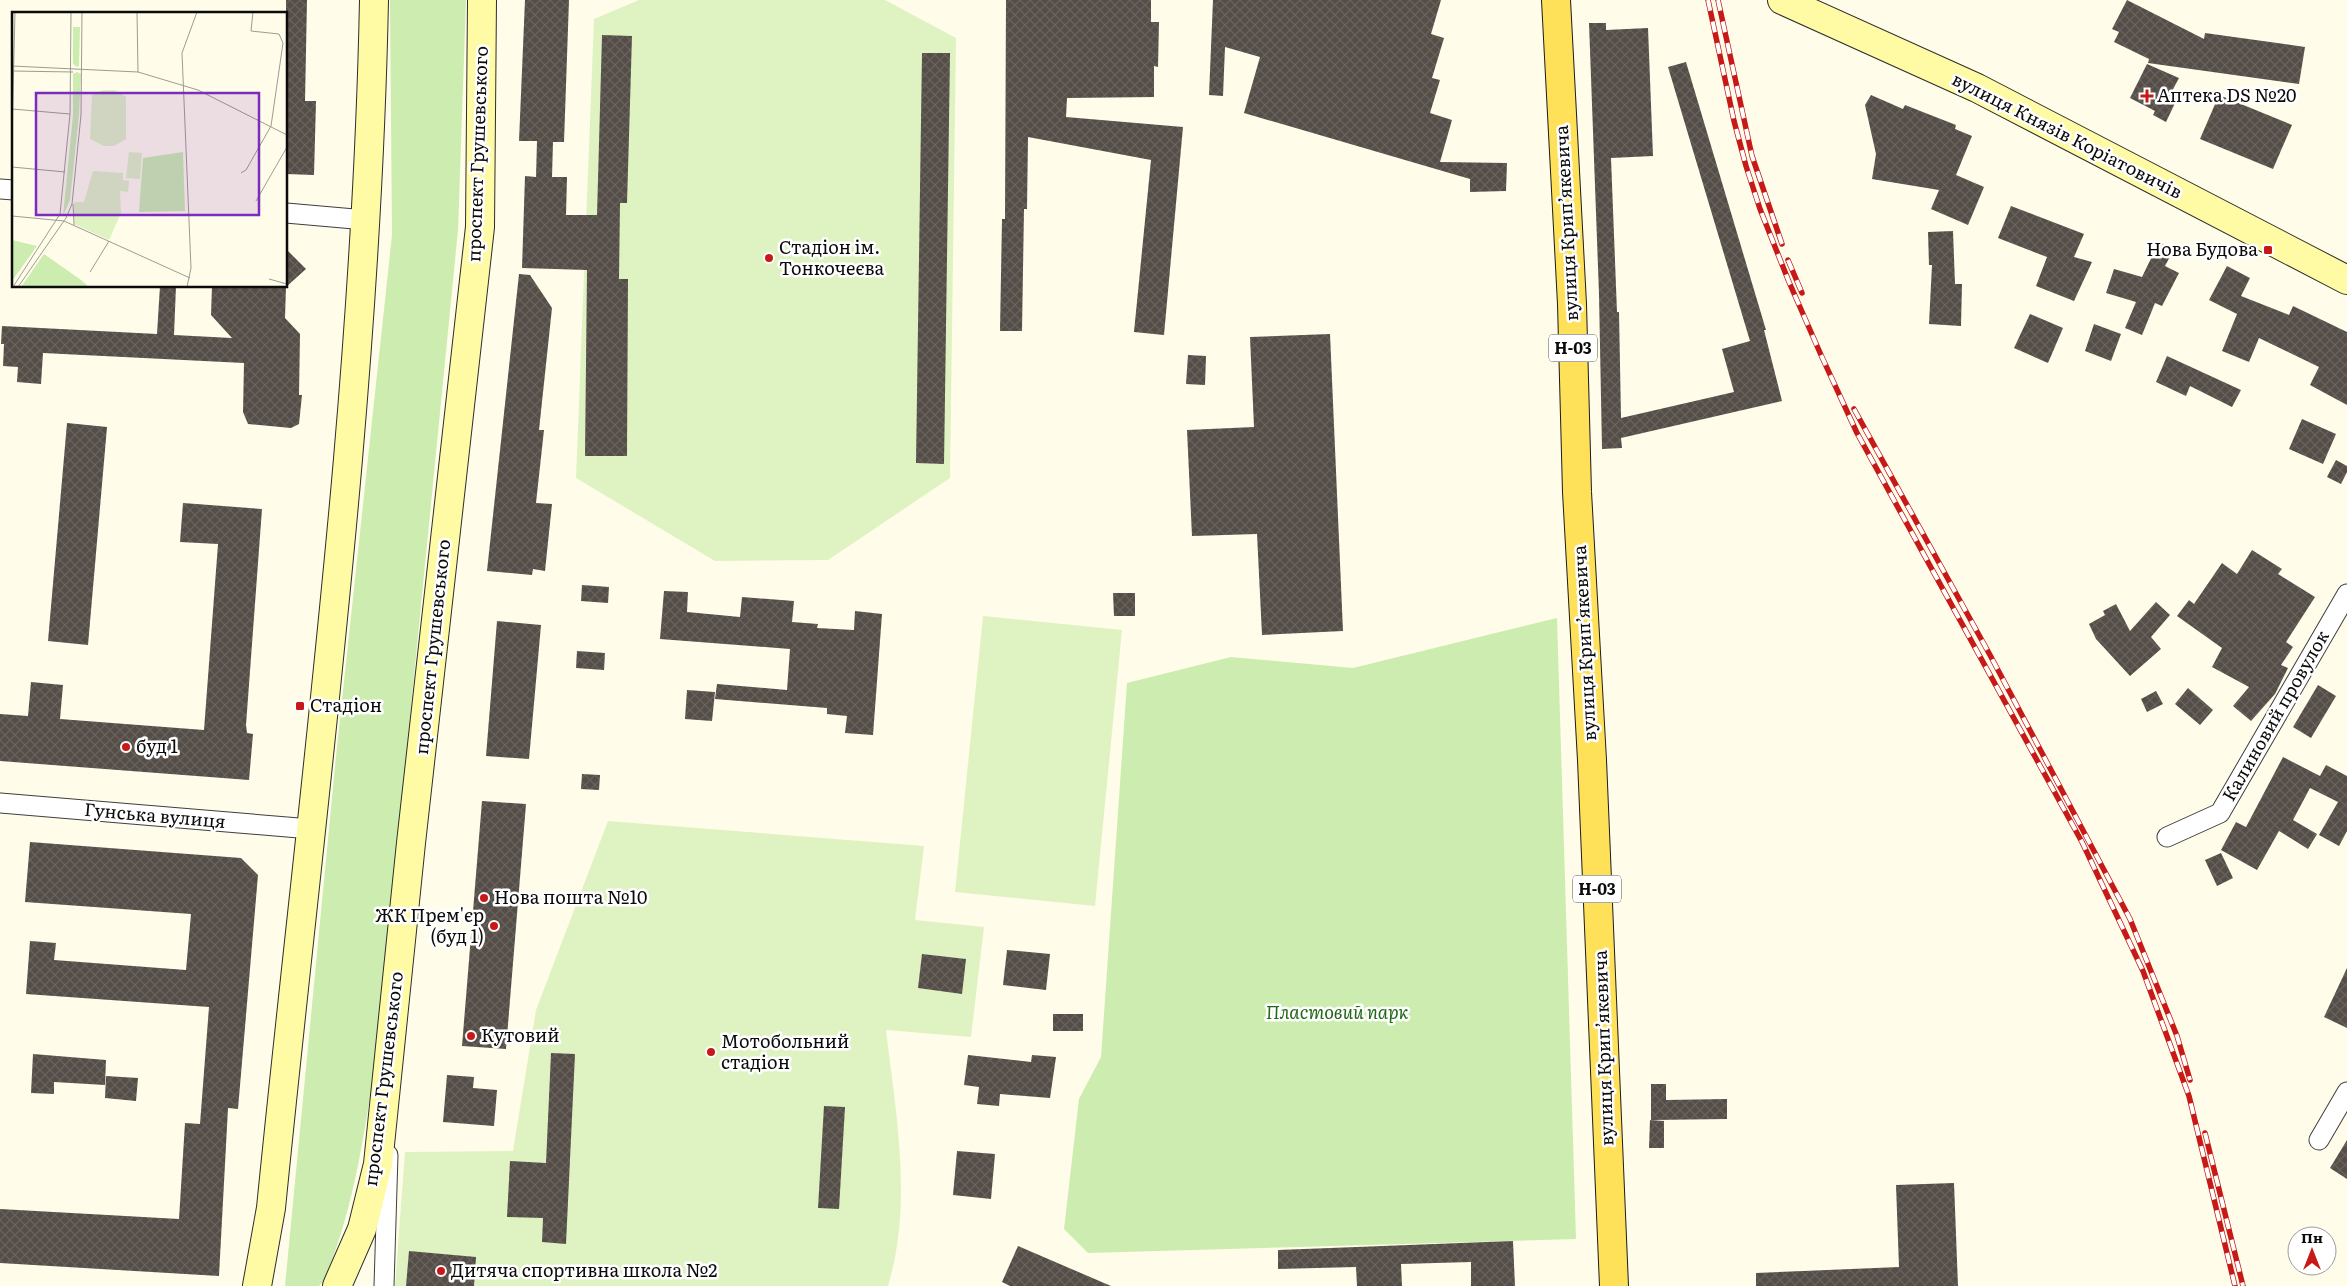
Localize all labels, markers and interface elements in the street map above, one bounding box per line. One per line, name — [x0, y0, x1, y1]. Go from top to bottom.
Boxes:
inset map — [12, 12, 288, 288]
street label: проспект Грушевського — [459, 45, 494, 263]
street label: вулиця Князів Коріатовичів — [1948, 65, 2188, 205]
place label: Аптека DS №20 — [2157, 81, 2297, 108]
marker: Аптека DS №20 — [2141, 90, 2153, 102]
street label: вулиця Крипʼякевича — [1547, 124, 1584, 322]
place label: Стадіон ім. Тонкочеєва — [779, 233, 885, 281]
place label: Нова Будова — [2146, 235, 2258, 262]
marker: Нова Будова — [2262, 244, 2274, 256]
marker: Стадіон ім. Тонкочеєва — [763, 252, 775, 264]
road number: Н-03 — [1549, 334, 1597, 362]
street label: проспект Грушевського — [407, 538, 456, 756]
street label: вулиця Крипʼякевича — [1565, 544, 1602, 742]
street label: Калиновий провулок — [2215, 624, 2335, 806]
place label: Стадіон — [310, 691, 382, 718]
marker: Стадіон — [294, 700, 306, 712]
place label: буд 1 — [136, 732, 178, 759]
marker: буд 1 — [120, 741, 132, 753]
street label: Гунська вулиця — [83, 795, 227, 834]
road number: Н-03 — [1573, 876, 1621, 902]
place label: Нова пошта №10 — [494, 883, 647, 910]
marker: Нова пошта №10 — [478, 892, 490, 904]
place label: ЖК Прем'єр (буд 1) — [375, 901, 484, 949]
marker: ЖК Прем'єр (буд 1) — [488, 920, 500, 932]
street label: вулиця Крипʼякевича — [1586, 949, 1619, 1147]
street label: проспект Грушевського — [356, 970, 409, 1188]
park label: Пластовий парк — [1266, 998, 1408, 1025]
place label: Кутовий — [481, 1021, 560, 1048]
place label: Мотобольний стадіон — [721, 1027, 849, 1075]
marker: Кутовий — [465, 1030, 477, 1042]
marker: Мотобольний стадіон — [705, 1046, 717, 1058]
north arrow — [2287, 1226, 2337, 1276]
text: Пн — [2301, 1227, 2323, 1247]
place label: Дитяча спортивна школа №2 — [451, 1256, 718, 1283]
marker: Дитяча спортивна школа №2 — [435, 1265, 447, 1277]

